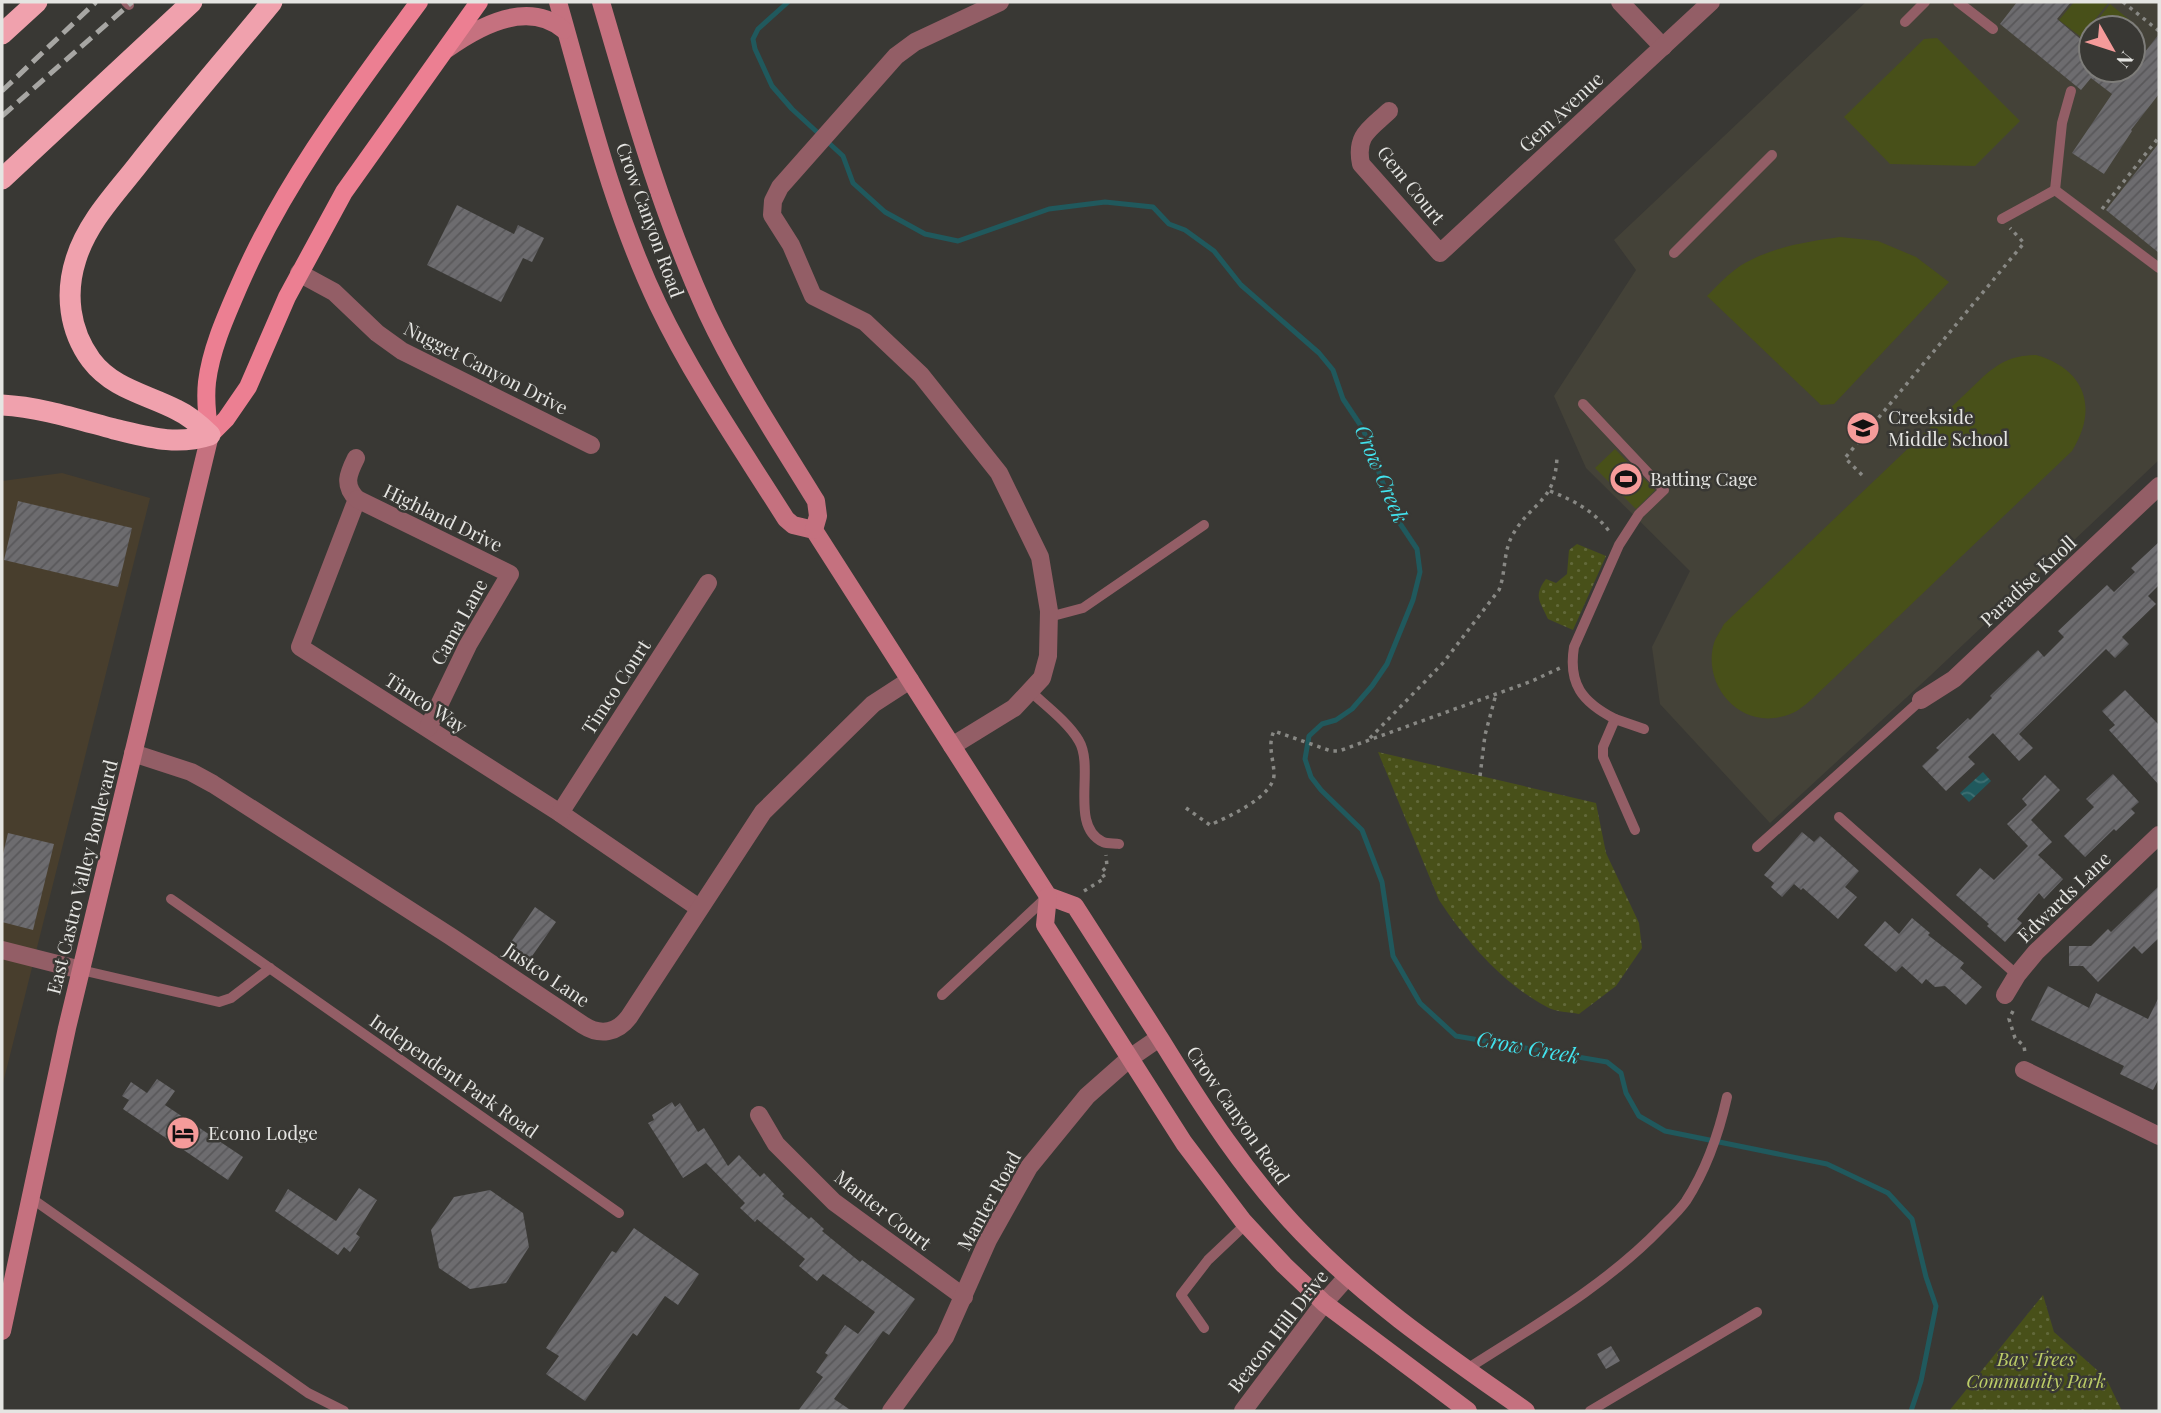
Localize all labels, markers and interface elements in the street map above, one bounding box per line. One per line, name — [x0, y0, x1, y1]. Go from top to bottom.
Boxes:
north arrow — [2077, 14, 2147, 84]
text: N — [2111, 47, 2140, 74]
street label: Gem Avenue — [1512, 65, 1608, 157]
street label: Crow Canyon Road — [611, 139, 691, 301]
street label: Gem Court — [1372, 140, 1452, 229]
street label: Nugget Canyon Drive — [400, 314, 573, 420]
place label: Creekside Middle School — [1888, 403, 2009, 451]
school or university icon: Creekside Middle School — [1844, 409, 1882, 447]
water label: Crow Creek — [1350, 420, 1416, 527]
sports icon: Batting Cage — [1607, 460, 1645, 498]
place label: Batting Cage — [1650, 465, 1757, 491]
street label: Highland Drive — [379, 477, 507, 557]
street label: Paradise Knoll — [1974, 529, 2081, 632]
street label: Cama Lane — [424, 574, 493, 669]
street label: Timco Court — [575, 634, 656, 739]
street label: Timco Way — [380, 666, 473, 739]
street label: East Castro Valley Boulevard — [39, 757, 123, 997]
street label: Edwards Lane — [2011, 845, 2116, 947]
street label: Justco Lane — [499, 935, 596, 1012]
street label: Independent Park Road — [365, 1007, 544, 1143]
water label: Crow Creek — [1475, 1023, 1582, 1069]
street label: Crow Canyon Road — [1181, 1040, 1296, 1189]
hotel icon: Econo Lodge — [164, 1114, 202, 1152]
place label: Econo Lodge — [208, 1119, 318, 1145]
street label: Manter Road — [950, 1146, 1026, 1255]
street label: Manter Court — [830, 1163, 938, 1255]
street label: Beacon Hill Drive — [1221, 1264, 1333, 1397]
park label: Bay Trees Community Park — [1966, 1345, 2106, 1393]

